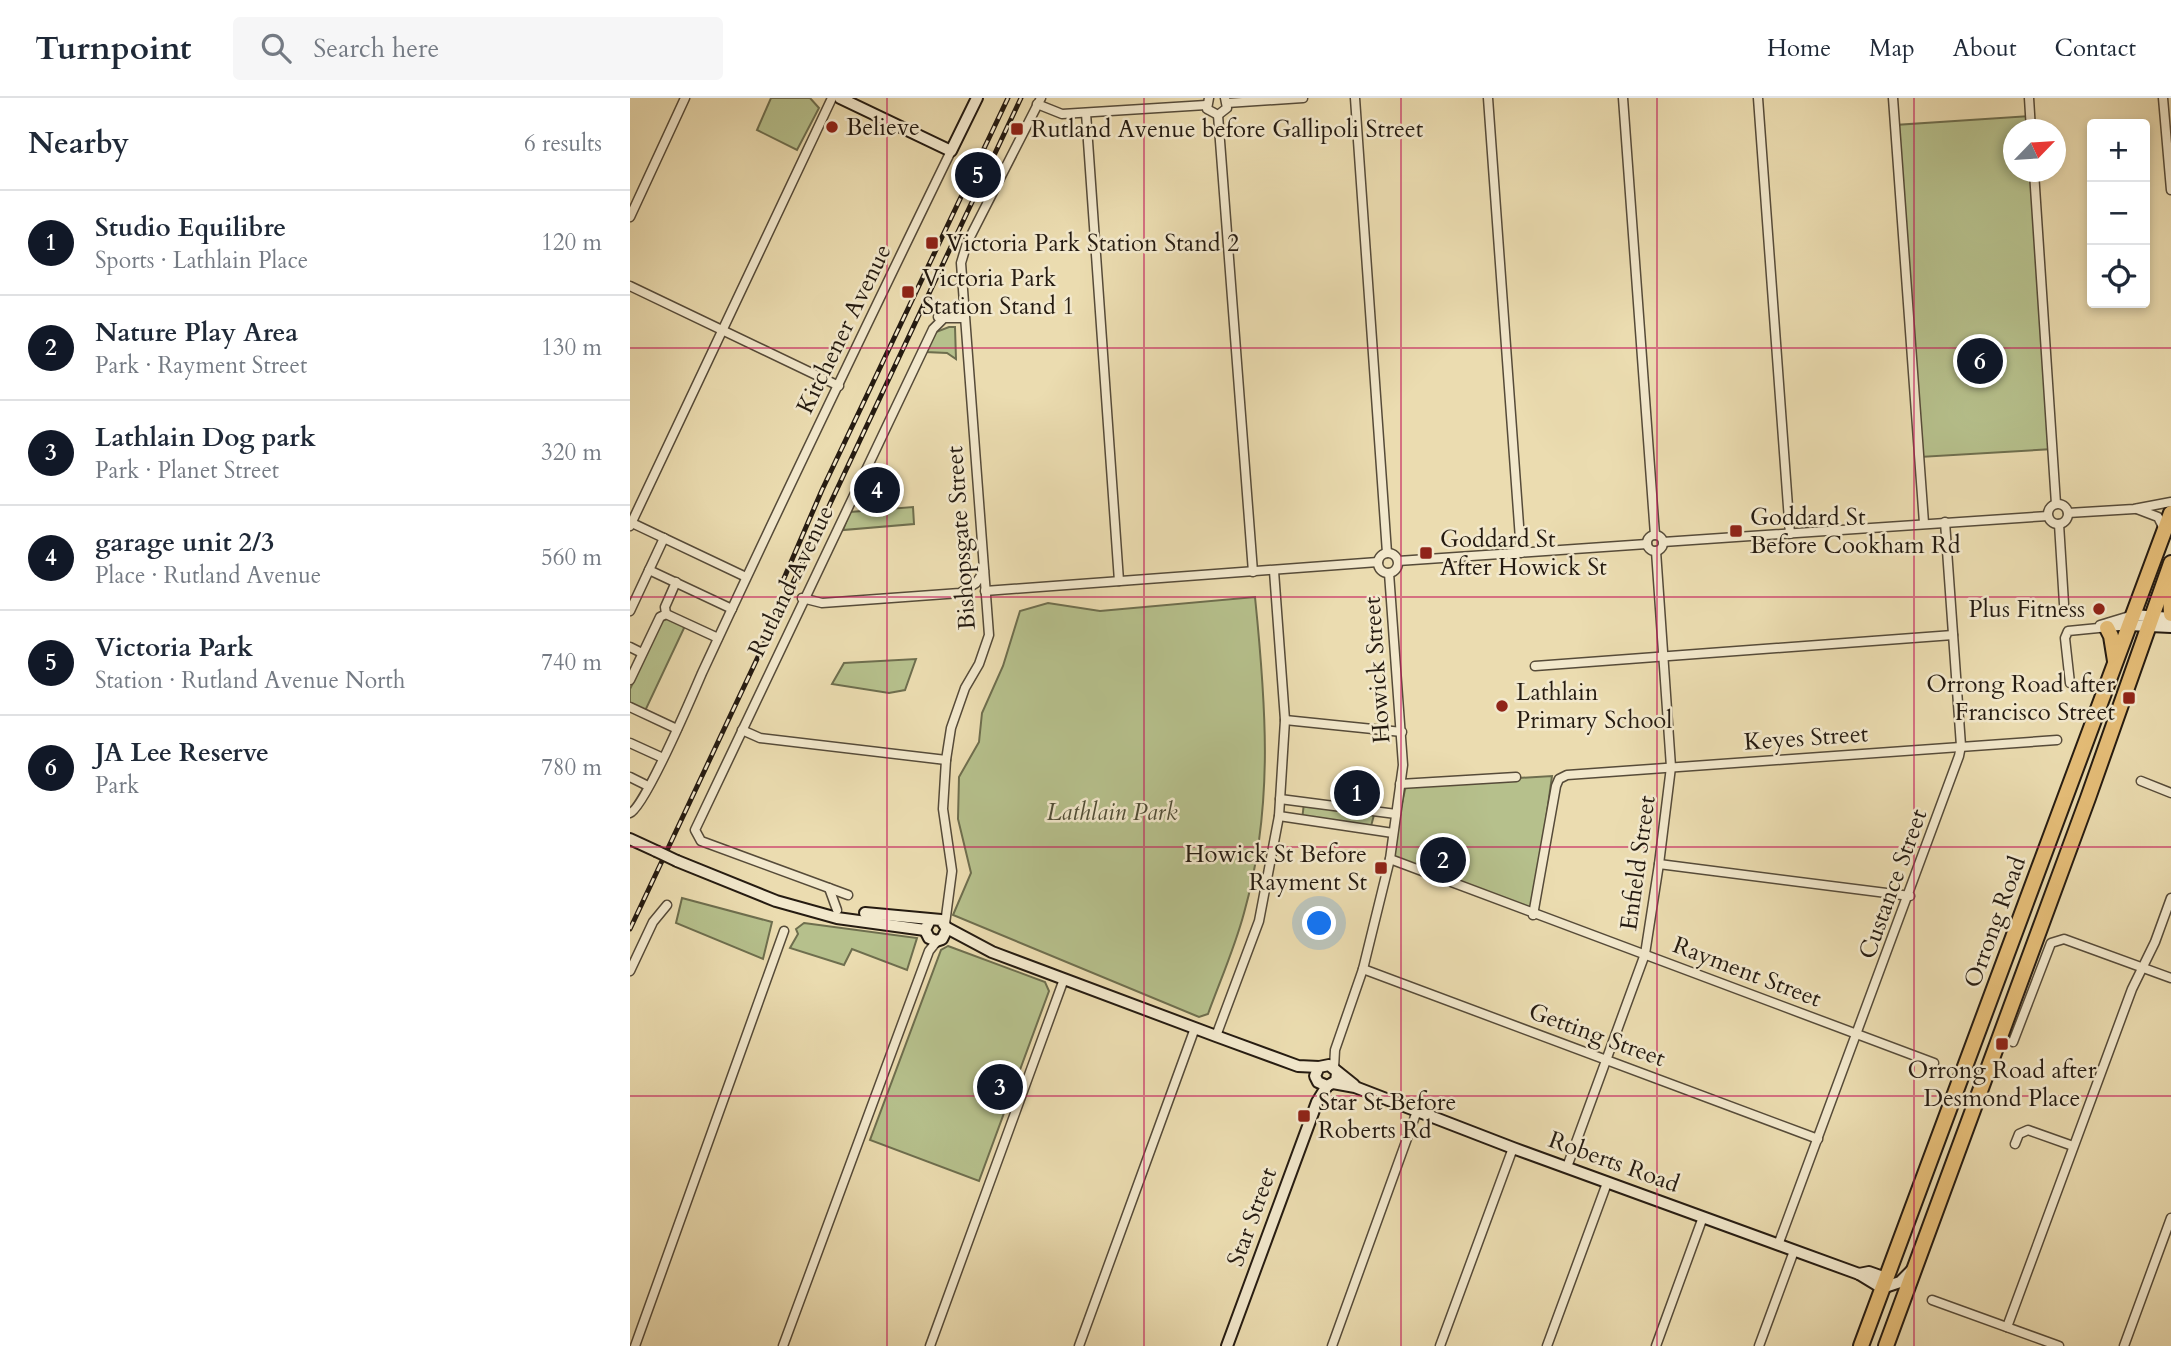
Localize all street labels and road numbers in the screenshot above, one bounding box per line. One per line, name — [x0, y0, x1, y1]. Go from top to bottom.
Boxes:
street label: Kitchener Avenue — [789, 239, 899, 419]
street label: Bishopsgate Street — [938, 444, 984, 631]
street label: Rutland Avenue — [740, 500, 842, 662]
street label: Howick Street — [1355, 595, 1399, 744]
street label: Keyes Street — [1743, 717, 1870, 759]
street label: Enfield Street — [1612, 793, 1664, 933]
street label: Custance Street — [1851, 804, 1936, 963]
street label: Orrong Road — [1956, 852, 2034, 992]
street label: Rayment Street — [1668, 929, 1826, 1016]
street label: Getting Street — [1524, 995, 1670, 1075]
street label: Roberts Road — [1544, 1123, 1684, 1201]
street label: Star Street — [1219, 1163, 1285, 1271]

